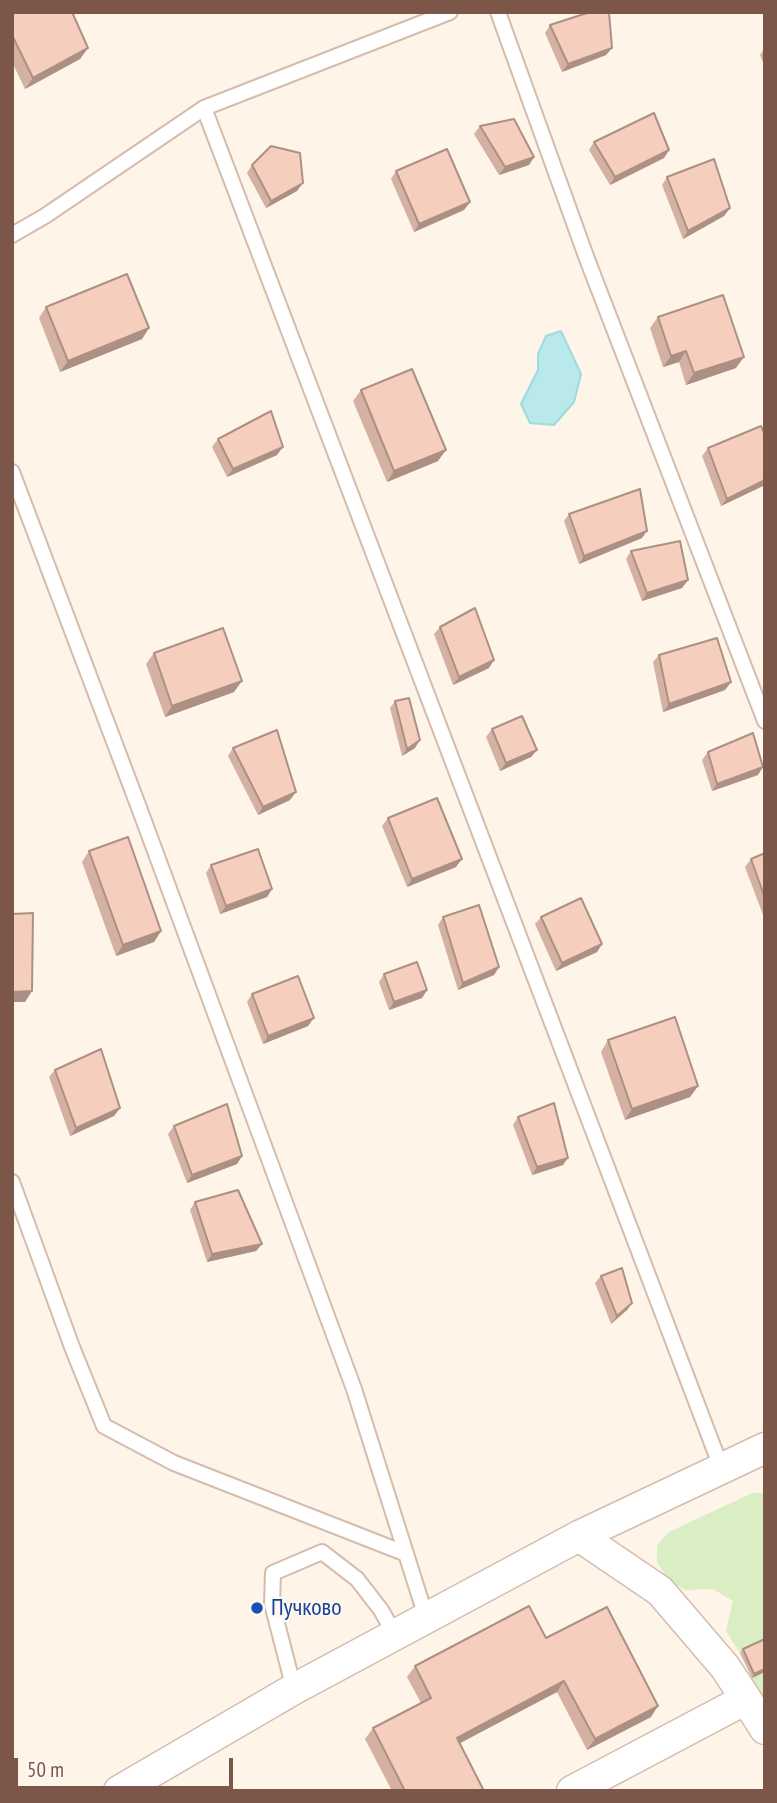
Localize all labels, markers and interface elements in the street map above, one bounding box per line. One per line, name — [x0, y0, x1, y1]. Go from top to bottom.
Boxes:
place label: Пучково — [271, 1594, 342, 1622]
marker: Пучково — [249, 1600, 265, 1616]
scale bar — [18, 1744, 236, 1788]
text: 50 m — [27, 1756, 64, 1783]

